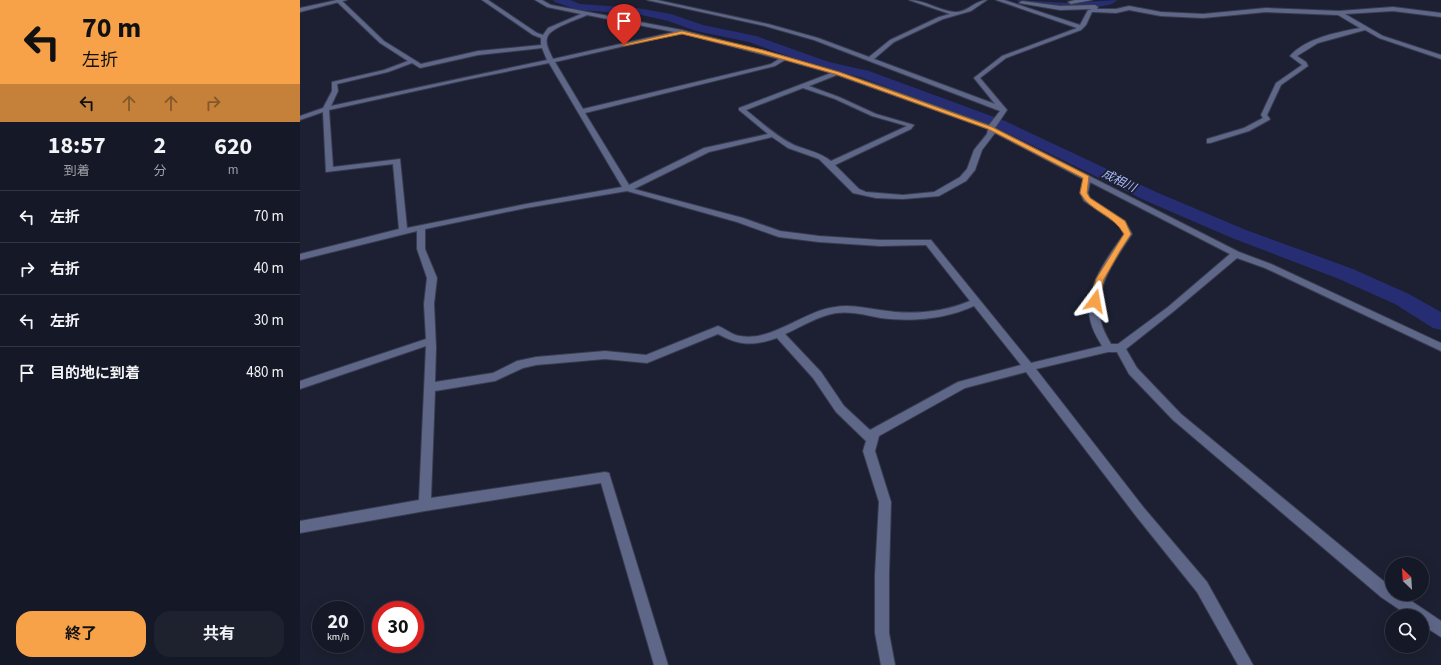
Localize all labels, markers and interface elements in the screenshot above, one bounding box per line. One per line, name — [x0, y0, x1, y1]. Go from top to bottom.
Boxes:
pin — [607, 4, 641, 45]
text: 70 m — [82, 8, 141, 48]
icon: arrive — [613, 10, 635, 32]
icon: left — [16, 16, 68, 68]
text: 左折 — [82, 48, 118, 73]
icon: left — [76, 92, 98, 114]
icon: ahead — [118, 92, 140, 114]
icon: ahead — [160, 92, 182, 114]
icon: right — [202, 92, 224, 114]
text: 18:57 — [48, 128, 106, 163]
text: 2 — [154, 128, 166, 163]
text: 620 — [214, 129, 252, 164]
text: m — [228, 161, 239, 179]
text: 到着 — [64, 162, 90, 180]
text: 分 — [153, 162, 166, 180]
water label: 成相川 — [1099, 165, 1141, 197]
icon: left — [16, 206, 38, 228]
text: 70 m — [254, 206, 284, 227]
text: 左折 — [50, 207, 80, 228]
icon: right — [16, 258, 38, 280]
text: 40 m — [254, 258, 284, 279]
text: 右折 — [50, 259, 80, 280]
position arrow — [1074, 280, 1116, 322]
icon: left — [16, 310, 38, 332]
text: 30 m — [254, 310, 284, 331]
text: 左折 — [50, 311, 80, 332]
icon: arrive — [16, 362, 38, 384]
text: 480 m — [246, 362, 284, 383]
text: 目的地に到着 — [50, 363, 140, 384]
north arrow — [1385, 557, 1429, 601]
map controls — [1385, 557, 1429, 653]
speed limit sign: 30 — [372, 601, 424, 653]
text: 20 — [327, 608, 349, 636]
button: search — [1385, 609, 1429, 653]
button: 終了 — [16, 611, 146, 657]
button: 共有 — [154, 611, 284, 657]
text: km/h — [327, 630, 349, 644]

